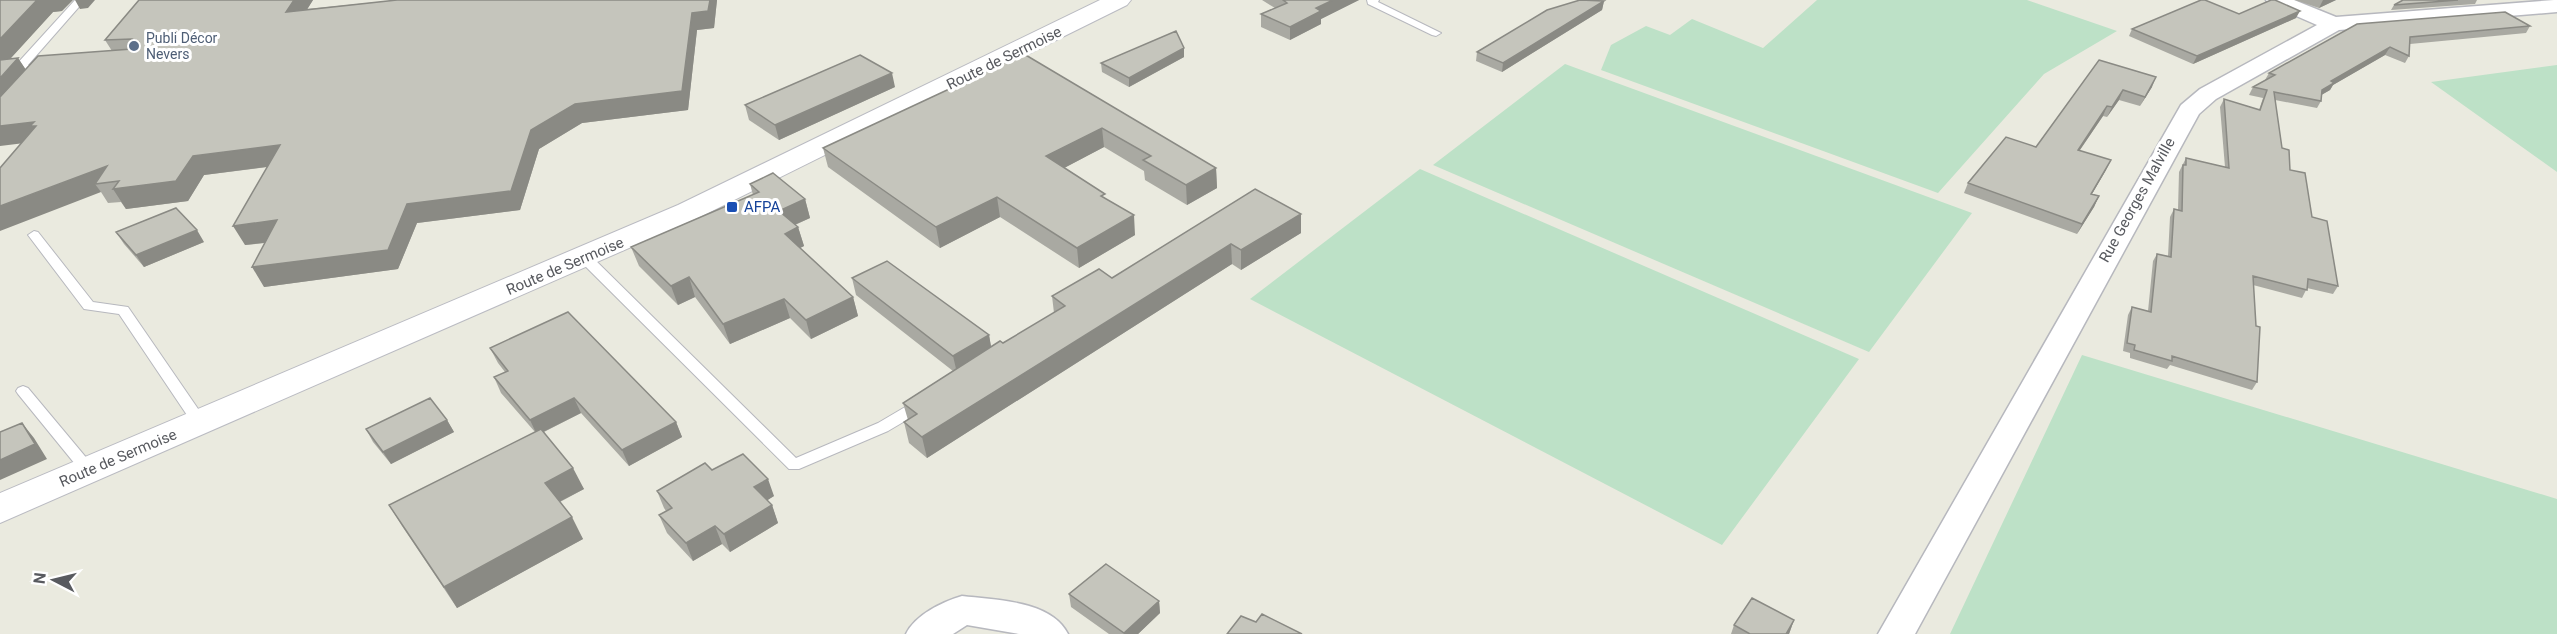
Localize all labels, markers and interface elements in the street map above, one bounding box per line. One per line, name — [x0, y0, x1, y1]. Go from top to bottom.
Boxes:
street label: Route de Sermoise — [944, 22, 1065, 94]
place label: Publi Décor Nevers — [146, 30, 218, 62]
marker: Publi Décor Nevers — [127, 39, 141, 53]
street label: Rue Georges Malville — [2095, 134, 2179, 265]
place label: AFPA — [744, 198, 781, 216]
marker: AFPA — [725, 200, 739, 214]
street label: Route de Sermoise — [504, 233, 626, 299]
street label: Route de Sermoise — [57, 425, 179, 491]
north arrow — [24, 550, 84, 610]
text: N — [29, 571, 50, 585]

